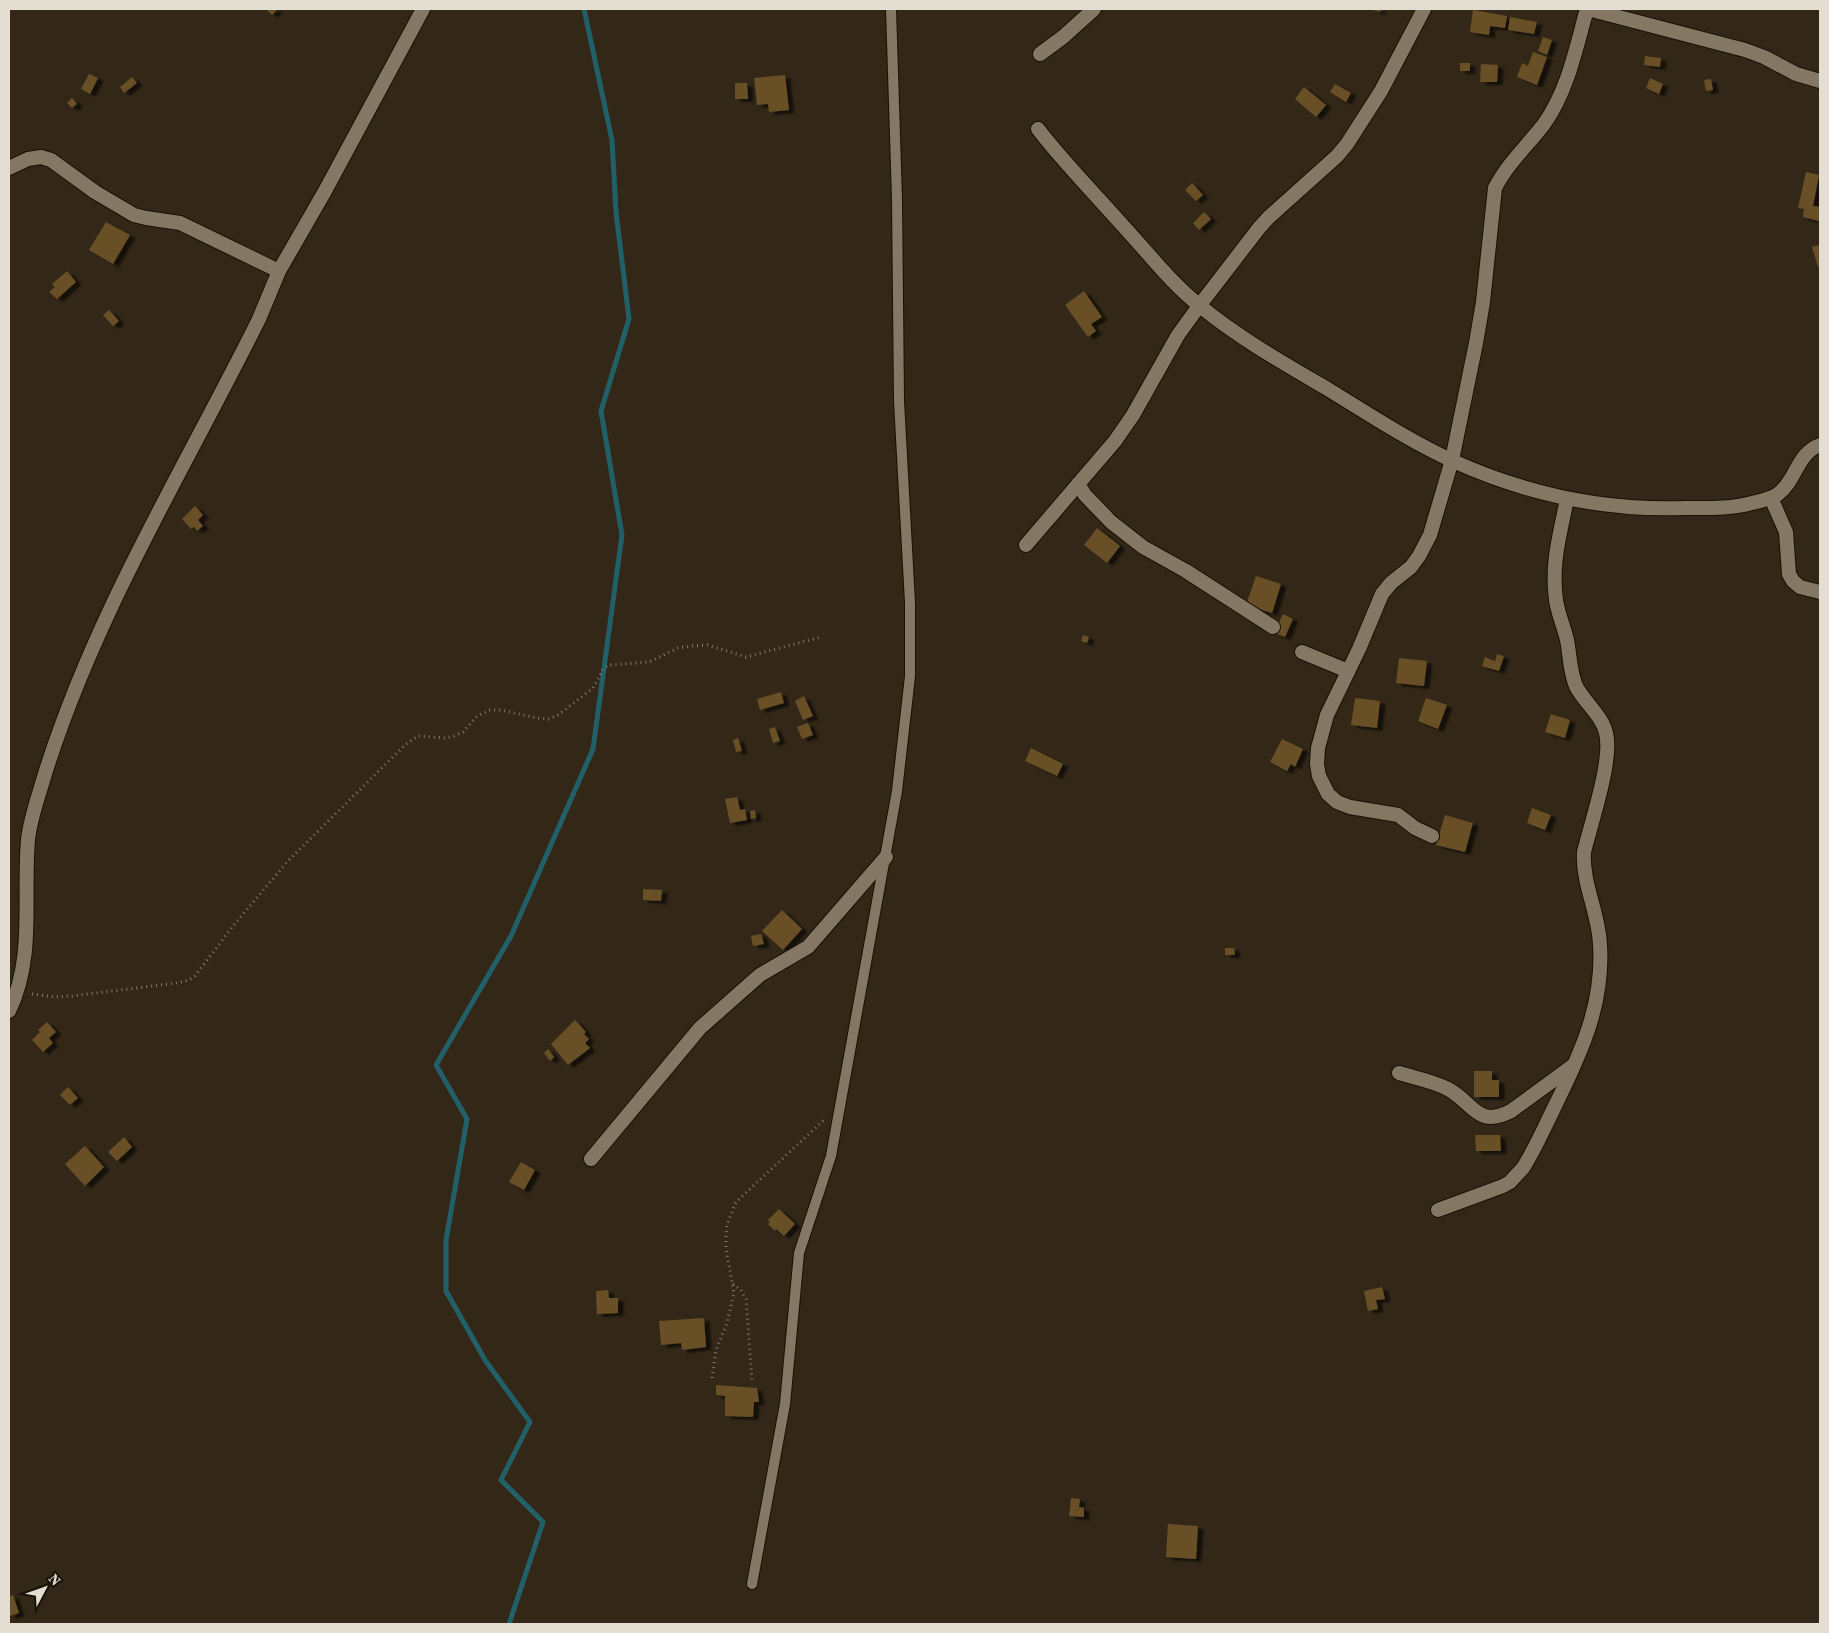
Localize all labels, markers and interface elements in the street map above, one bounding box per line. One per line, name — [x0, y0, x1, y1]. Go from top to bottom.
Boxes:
north arrow — [20, 1563, 70, 1613]
text: N — [44, 1569, 66, 1590]

